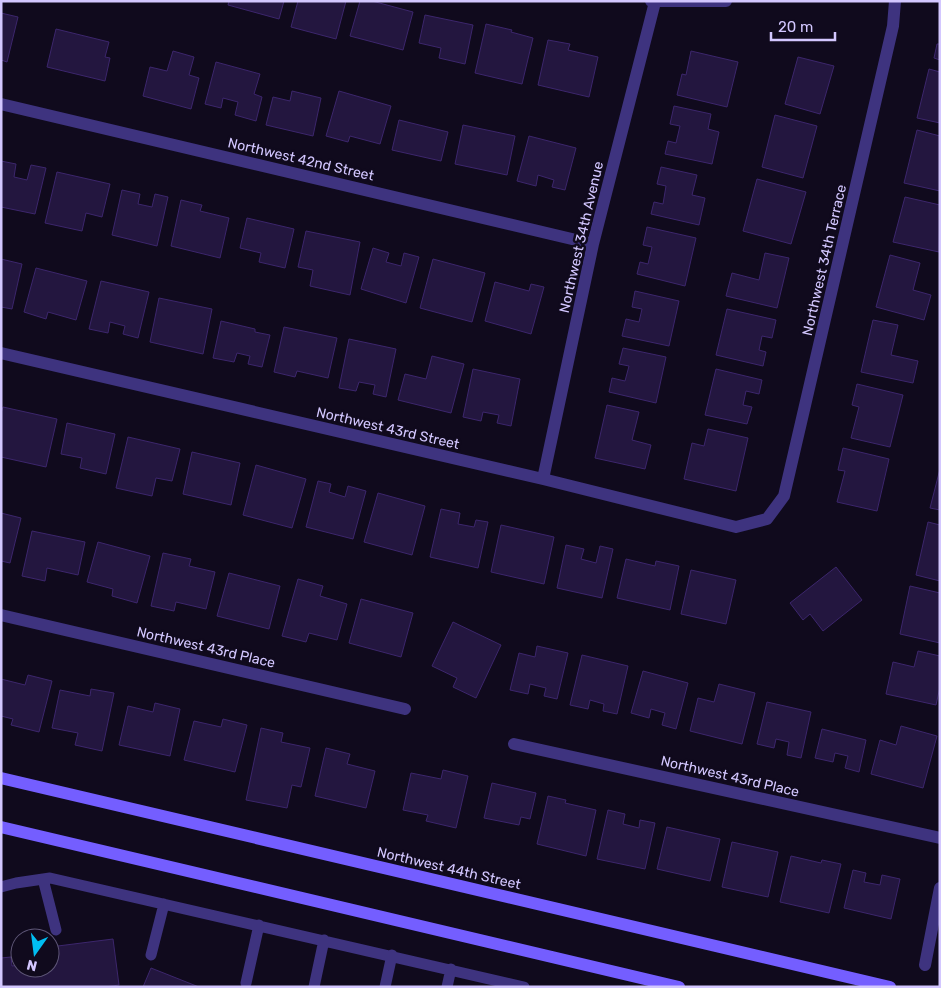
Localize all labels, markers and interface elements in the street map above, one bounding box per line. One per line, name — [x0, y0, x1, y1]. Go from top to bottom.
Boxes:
scale bar — [771, 10, 835, 42]
text: 20 m — [778, 18, 813, 36]
street label: Northwest 42nd Street — [226, 134, 376, 185]
street label: Northwest 34th Avenue — [556, 159, 607, 315]
street label: Northwest 34th Terrace — [799, 183, 850, 337]
street label: Northwest 43rd Street — [315, 404, 462, 453]
street label: Northwest 43rd Place — [135, 623, 277, 672]
street label: Northwest 43rd Place — [659, 752, 801, 801]
street label: Northwest 44th Street — [375, 844, 523, 893]
north arrow — [10, 928, 60, 978]
text: N — [25, 956, 39, 975]

